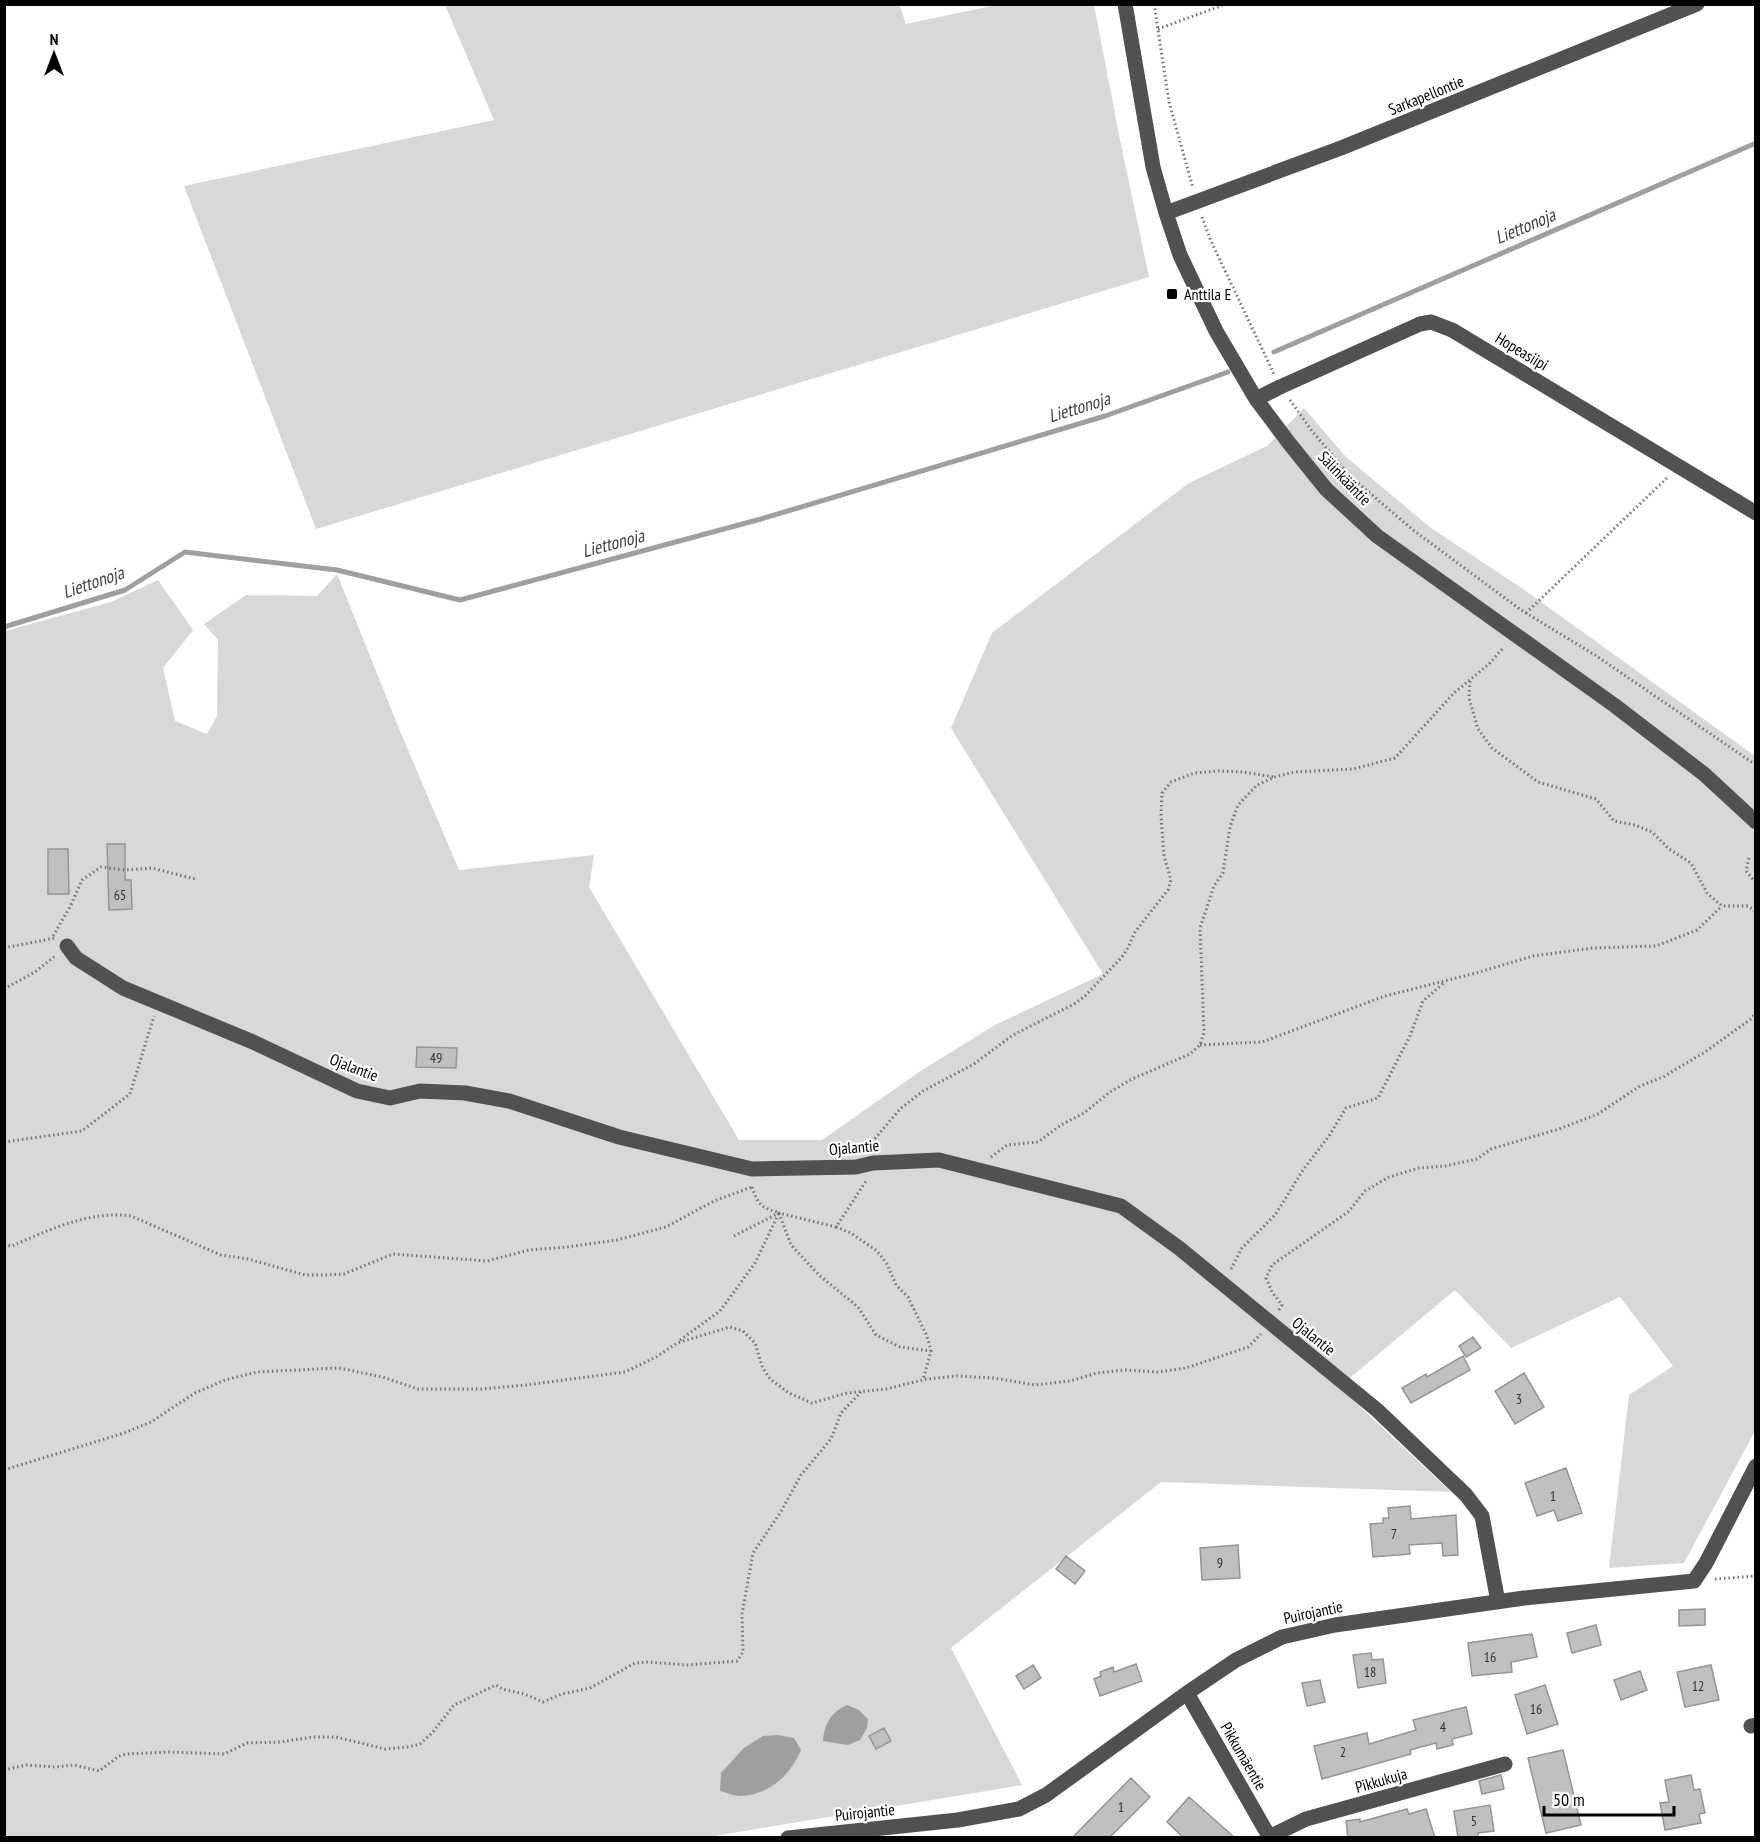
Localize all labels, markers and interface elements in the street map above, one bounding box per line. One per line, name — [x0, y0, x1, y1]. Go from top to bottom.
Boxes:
north arrow — [24, 24, 84, 84]
text: N — [50, 29, 58, 49]
street label: Sarkapellontie — [1385, 71, 1467, 119]
water label: Liettonoja — [1491, 203, 1559, 249]
place label: Anttila E — [1184, 284, 1231, 304]
marker: Anttila E — [1165, 287, 1179, 301]
street label: Hopeasiipi — [1492, 327, 1552, 375]
water label: Liettonoja — [1045, 387, 1113, 427]
street label: Sälinkääntie — [1314, 447, 1376, 509]
water label: Liettonoja — [580, 524, 647, 562]
water label: Liettonoja — [59, 561, 127, 603]
house number: 65 — [114, 886, 126, 904]
street label: Ojalantie — [327, 1049, 381, 1085]
house number: 49 — [430, 1049, 442, 1067]
street label: Ojalantie — [828, 1135, 880, 1159]
street label: Ojalantie — [1288, 1312, 1340, 1360]
house number: 3 — [1516, 1390, 1522, 1408]
house number: 1 — [1550, 1487, 1556, 1505]
house number: 7 — [1391, 1525, 1397, 1543]
house number: 9 — [1217, 1554, 1223, 1572]
street label: Puirojantie — [1282, 1596, 1344, 1628]
house number: 16 — [1484, 1648, 1496, 1666]
house number: 18 — [1364, 1663, 1376, 1681]
house number: 12 — [1692, 1677, 1704, 1695]
house number: 16 — [1530, 1700, 1542, 1718]
house number: 4 — [1440, 1718, 1447, 1736]
street label: Pikkumäentie — [1217, 1719, 1271, 1793]
house number: 2 — [1340, 1743, 1346, 1761]
street label: Pikkukuja — [1353, 1763, 1409, 1797]
scale bar — [1544, 1779, 1674, 1817]
text: 50 m — [1553, 1788, 1585, 1811]
house number: 1 — [1118, 1798, 1124, 1816]
street label: Puirojantie — [834, 1799, 896, 1825]
house number: 5 — [1471, 1812, 1477, 1830]

